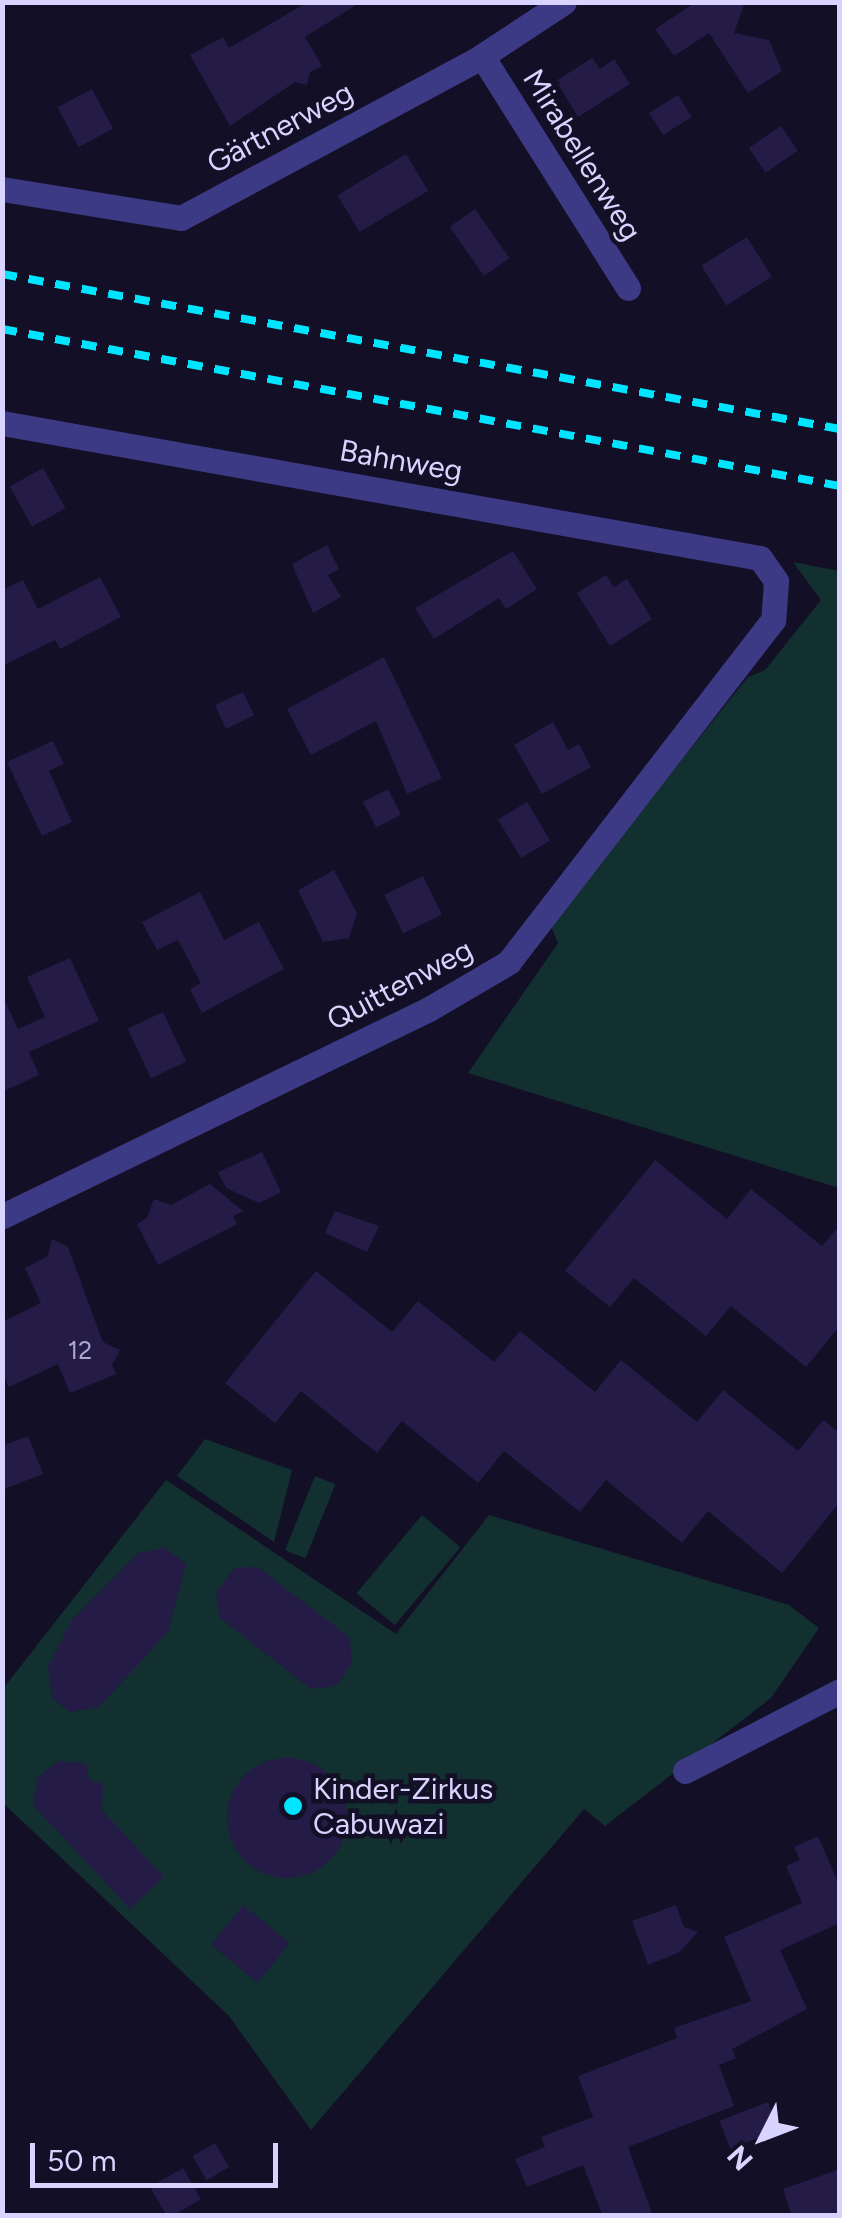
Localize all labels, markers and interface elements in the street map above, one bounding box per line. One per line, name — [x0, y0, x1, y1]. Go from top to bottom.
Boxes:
street label: Mirabellenweg — [515, 63, 649, 247]
street label: Gärtnerweg — [201, 75, 359, 181]
street label: Bahnweg — [337, 433, 465, 489]
street label: Quittenweg — [321, 932, 479, 1038]
house number: 12 — [68, 1335, 92, 1365]
place label: Kinder-Zirkus Cabuwazi — [313, 1771, 493, 1842]
marker: Kinder-Zirkus Cabuwazi — [282, 1795, 304, 1817]
north arrow — [712, 2088, 812, 2188]
scale bar — [35, 2123, 282, 2185]
text: N — [720, 2139, 760, 2177]
text: 50 m — [47, 2142, 116, 2179]

